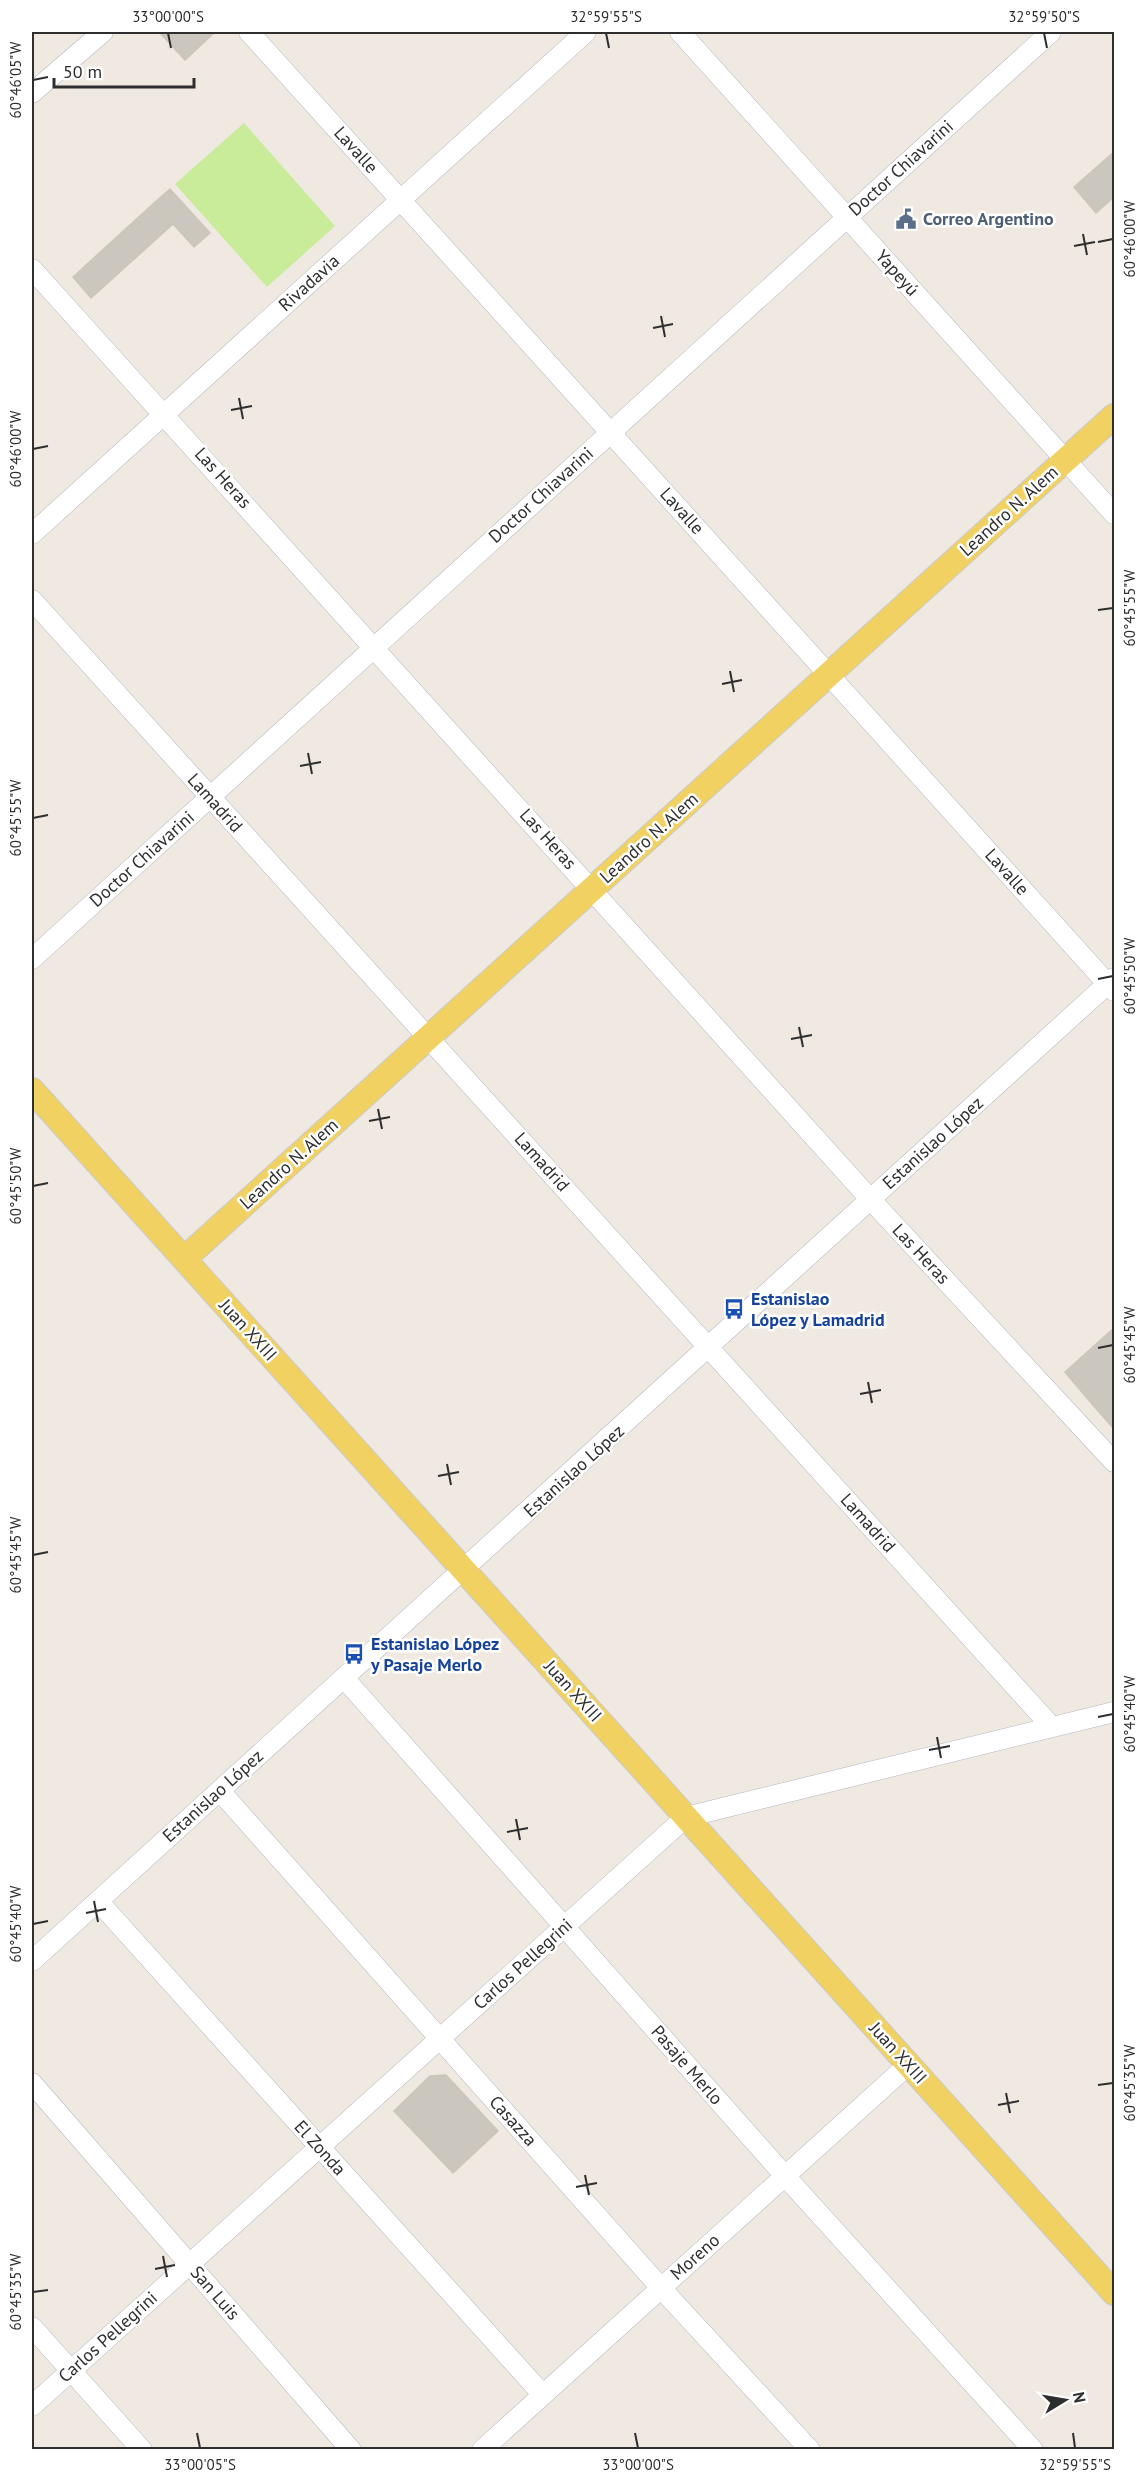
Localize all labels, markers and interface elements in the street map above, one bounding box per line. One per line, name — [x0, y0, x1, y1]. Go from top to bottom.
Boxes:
text: 33°00'00"S — [132, 7, 204, 26]
text: 32°59'55"S — [570, 7, 642, 26]
text: 32°59'50"S — [1008, 7, 1080, 26]
text: 60°46'05"W — [6, 41, 25, 118]
scale bar — [54, 51, 194, 89]
text: 50 m — [63, 60, 102, 83]
street label: Doctor Chiavarini — [844, 115, 958, 221]
street label: Lavalle — [329, 121, 383, 178]
text: 60°46'00"W — [1120, 200, 1139, 277]
public building icon: Correo Argentino — [894, 207, 918, 231]
place label: Correo Argentino — [923, 207, 1054, 230]
street label: Yapeyú — [871, 245, 924, 301]
street label: Rivadavia — [273, 249, 344, 316]
text: 60°46'00"W — [6, 410, 25, 487]
street label: Las Heras — [190, 442, 257, 513]
street label: Doctor Chiavarini — [484, 442, 598, 548]
street label: Leandro N. Alem — [955, 460, 1063, 561]
street label: Lavalle — [655, 482, 709, 539]
text: 60°45'55"W — [1120, 569, 1139, 646]
street label: Lamadrid — [183, 768, 248, 837]
text: 60°45'55"W — [6, 779, 25, 856]
street label: Leandro N. Alem — [595, 787, 703, 888]
street label: Las Heras — [515, 803, 582, 874]
street label: Doctor Chiavarini — [85, 806, 199, 912]
street label: Lavalle — [980, 843, 1034, 900]
text: 60°45'50"W — [1120, 937, 1139, 1014]
street label: Estanislao López — [877, 1091, 988, 1194]
street label: Leandro N. Alem — [235, 1113, 343, 1214]
street label: Lamadrid — [510, 1127, 575, 1196]
text: 60°45'50"W — [6, 1147, 25, 1224]
street label: Las Heras — [888, 1219, 955, 1289]
place label: Estanislao López y Lamadrid — [751, 1287, 885, 1331]
street label: Juan XXIII — [214, 1293, 282, 1365]
bus stop icon: Estanislao López y Lamadrid — [722, 1297, 746, 1321]
text: 60°45'45"W — [1120, 1306, 1139, 1383]
street label: Estanislao López — [518, 1419, 629, 1522]
street label: Lamadrid — [836, 1488, 901, 1557]
text: 60°45'45"W — [6, 1516, 25, 1593]
place label: Estanislao López y Pasaje Merlo — [370, 1632, 499, 1676]
bus stop icon: Estanislao López y Pasaje Merlo — [342, 1642, 366, 1666]
street label: Juan XXIII — [539, 1654, 607, 1726]
text: 60°45'40"W — [1120, 1675, 1139, 1752]
street label: Estanislao López — [157, 1744, 268, 1847]
text: 60°45'40"W — [6, 1885, 25, 1962]
street label: Carlos Pellegrini — [468, 1913, 577, 2014]
street label: Juan XXIII — [864, 2016, 932, 2088]
street label: Pasaje Merlo — [647, 2020, 728, 2109]
text: 60°45'35"W — [1120, 2044, 1139, 2121]
street label: Casazza — [485, 2091, 542, 2151]
street label: El Zonda — [290, 2115, 351, 2180]
street label: Moreno — [665, 2228, 724, 2285]
text: 60°45'35"W — [6, 2253, 25, 2330]
street label: San Luis — [186, 2261, 245, 2324]
street label: Carlos Pellegrini — [53, 2286, 162, 2387]
north arrow — [1035, 2370, 1095, 2430]
text: N — [1069, 2390, 1091, 2404]
text: 33°00'05"S — [164, 2455, 236, 2474]
text: 33°00'00"S — [602, 2455, 674, 2474]
text: 32°59'55"S — [1039, 2455, 1111, 2474]

